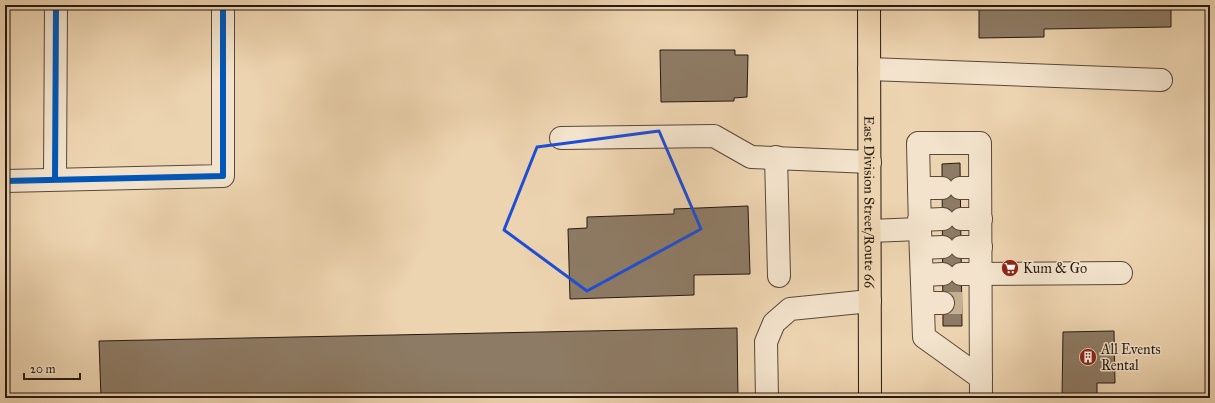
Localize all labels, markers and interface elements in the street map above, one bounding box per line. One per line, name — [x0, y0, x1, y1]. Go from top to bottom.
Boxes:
street label: East Division Street/Route 66 — [860, 116, 878, 289]
supermarket icon: Kum & Go — [1000, 258, 1020, 278]
place label: Kum & Go — [1023, 260, 1087, 277]
place label: All Events Rental — [1100, 341, 1161, 374]
building icon: All Events Rental — [1078, 347, 1098, 367]
scale bar — [24, 355, 80, 381]
text: 20 m — [30, 362, 56, 376]

